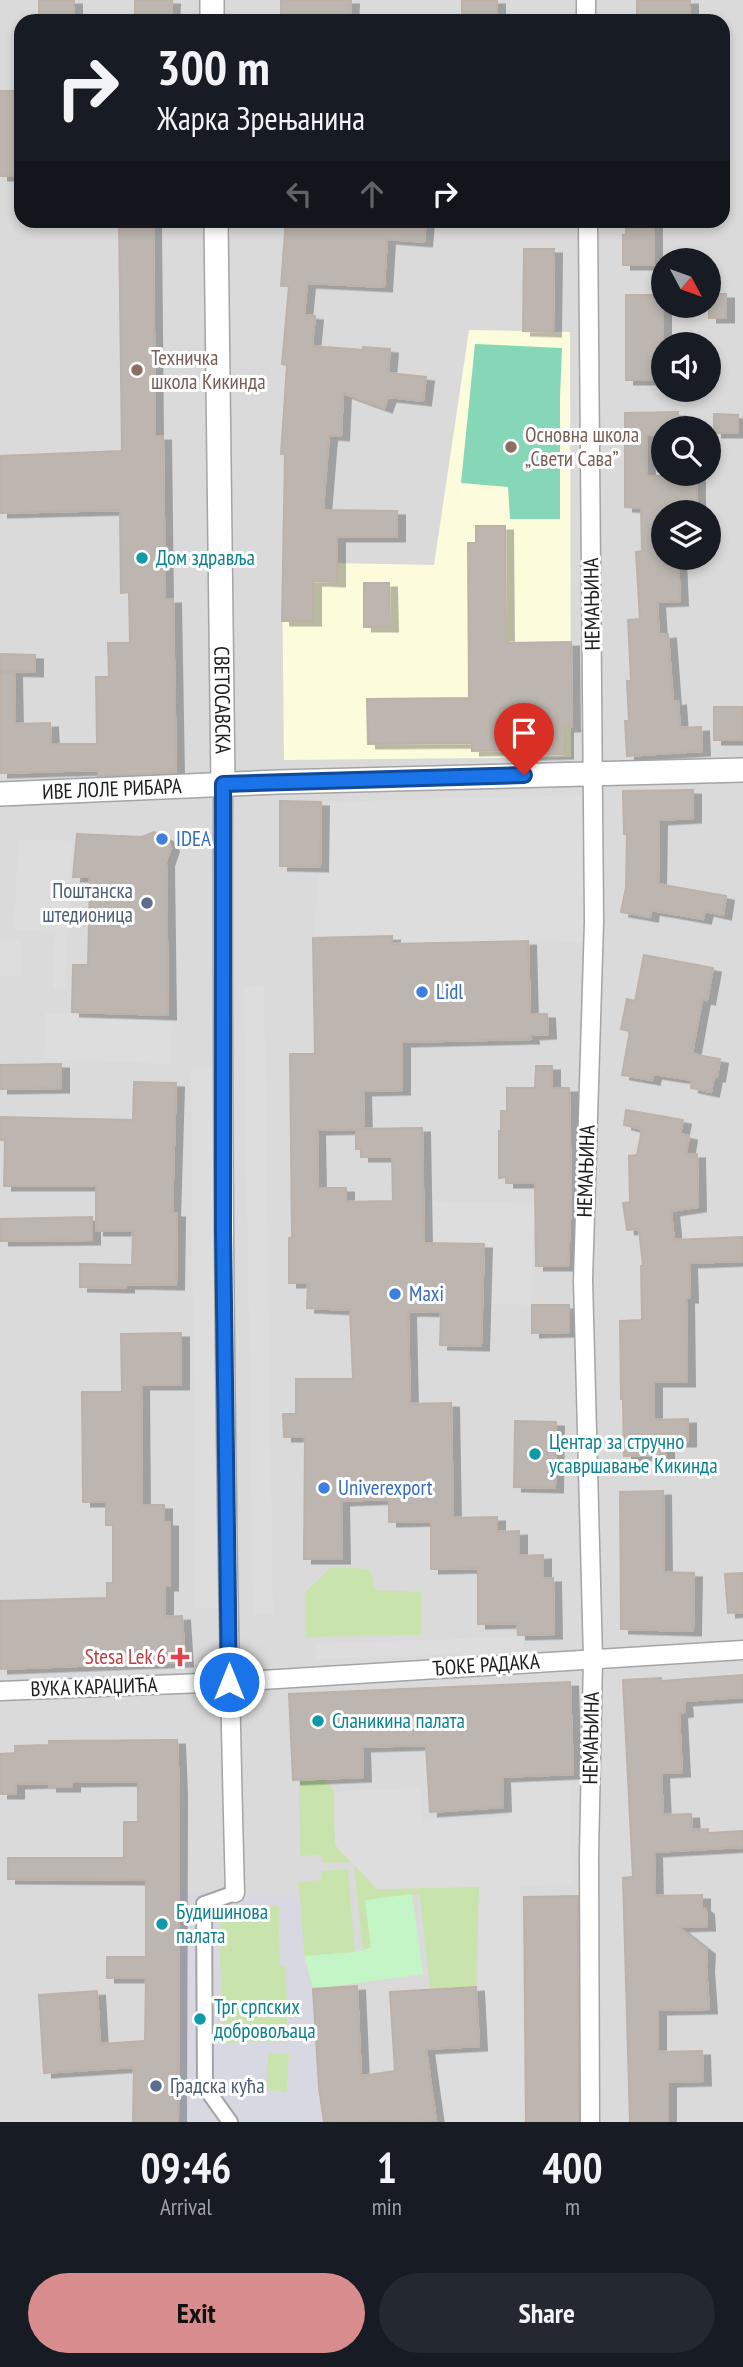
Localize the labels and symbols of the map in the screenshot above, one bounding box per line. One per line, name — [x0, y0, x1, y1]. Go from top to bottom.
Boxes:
north arrow — [651, 248, 721, 318]
place label: Техничка школа Кикинда — [151, 344, 266, 395]
marker: Техничка школа Кикинда — [129, 362, 145, 378]
place label: Основна школа „Свети Сава” — [525, 421, 639, 472]
marker: Основна школа „Свети Сава” — [503, 439, 519, 455]
place label: Дом здравља — [156, 544, 255, 571]
marker: Дом здравља — [134, 550, 150, 566]
street label: НЕМАЊИНА — [577, 557, 606, 651]
street label: СВЕТОСАВСКА — [208, 646, 237, 754]
pin — [494, 703, 554, 775]
street label: ИВЕ ЛОЛЕ РИБАРА — [42, 772, 182, 805]
place label: IDEA — [176, 825, 211, 852]
marker: IDEA — [154, 831, 170, 847]
place label: Поштанска штедионица — [42, 877, 133, 928]
marker: Поштанска штедионица — [139, 895, 155, 911]
place label: Lidl — [436, 978, 463, 1005]
marker: Lidl — [414, 984, 430, 1000]
street label: НЕМАЊИНА — [570, 1124, 601, 1218]
place label: Maxi — [409, 1280, 444, 1307]
marker: Maxi — [387, 1286, 403, 1302]
place label: Центар за стручно усавршавање Кикинда — [549, 1428, 718, 1479]
marker: Центар за стручно усавршавање Кикинда — [527, 1446, 543, 1462]
place label: Univerexport — [338, 1474, 433, 1501]
marker: Univerexport — [316, 1480, 332, 1496]
place label: Stesa Lek 6 — [85, 1643, 166, 1670]
position arrow — [192, 1645, 266, 1719]
street label: ЂОКЕ РАДАКА — [431, 1647, 541, 1682]
marker: Stesa Lek 6 — [172, 1649, 188, 1665]
street label: ВУКА КАРАЏИЋА — [30, 1671, 158, 1702]
street label: НЕМАЊИНА — [576, 1691, 605, 1785]
place label: Сланикина палата — [332, 1707, 465, 1734]
marker: Сланикина палата — [310, 1713, 326, 1729]
place label: Будишинова палата — [176, 1898, 268, 1949]
marker: Будишинова палата — [154, 1916, 170, 1932]
place label: Трг српских добровољаца — [214, 1993, 316, 2044]
marker: Трг српских добровољаца — [192, 2011, 208, 2027]
place label: Градска кућа — [170, 2072, 265, 2099]
marker: Градска кућа — [148, 2078, 164, 2094]

